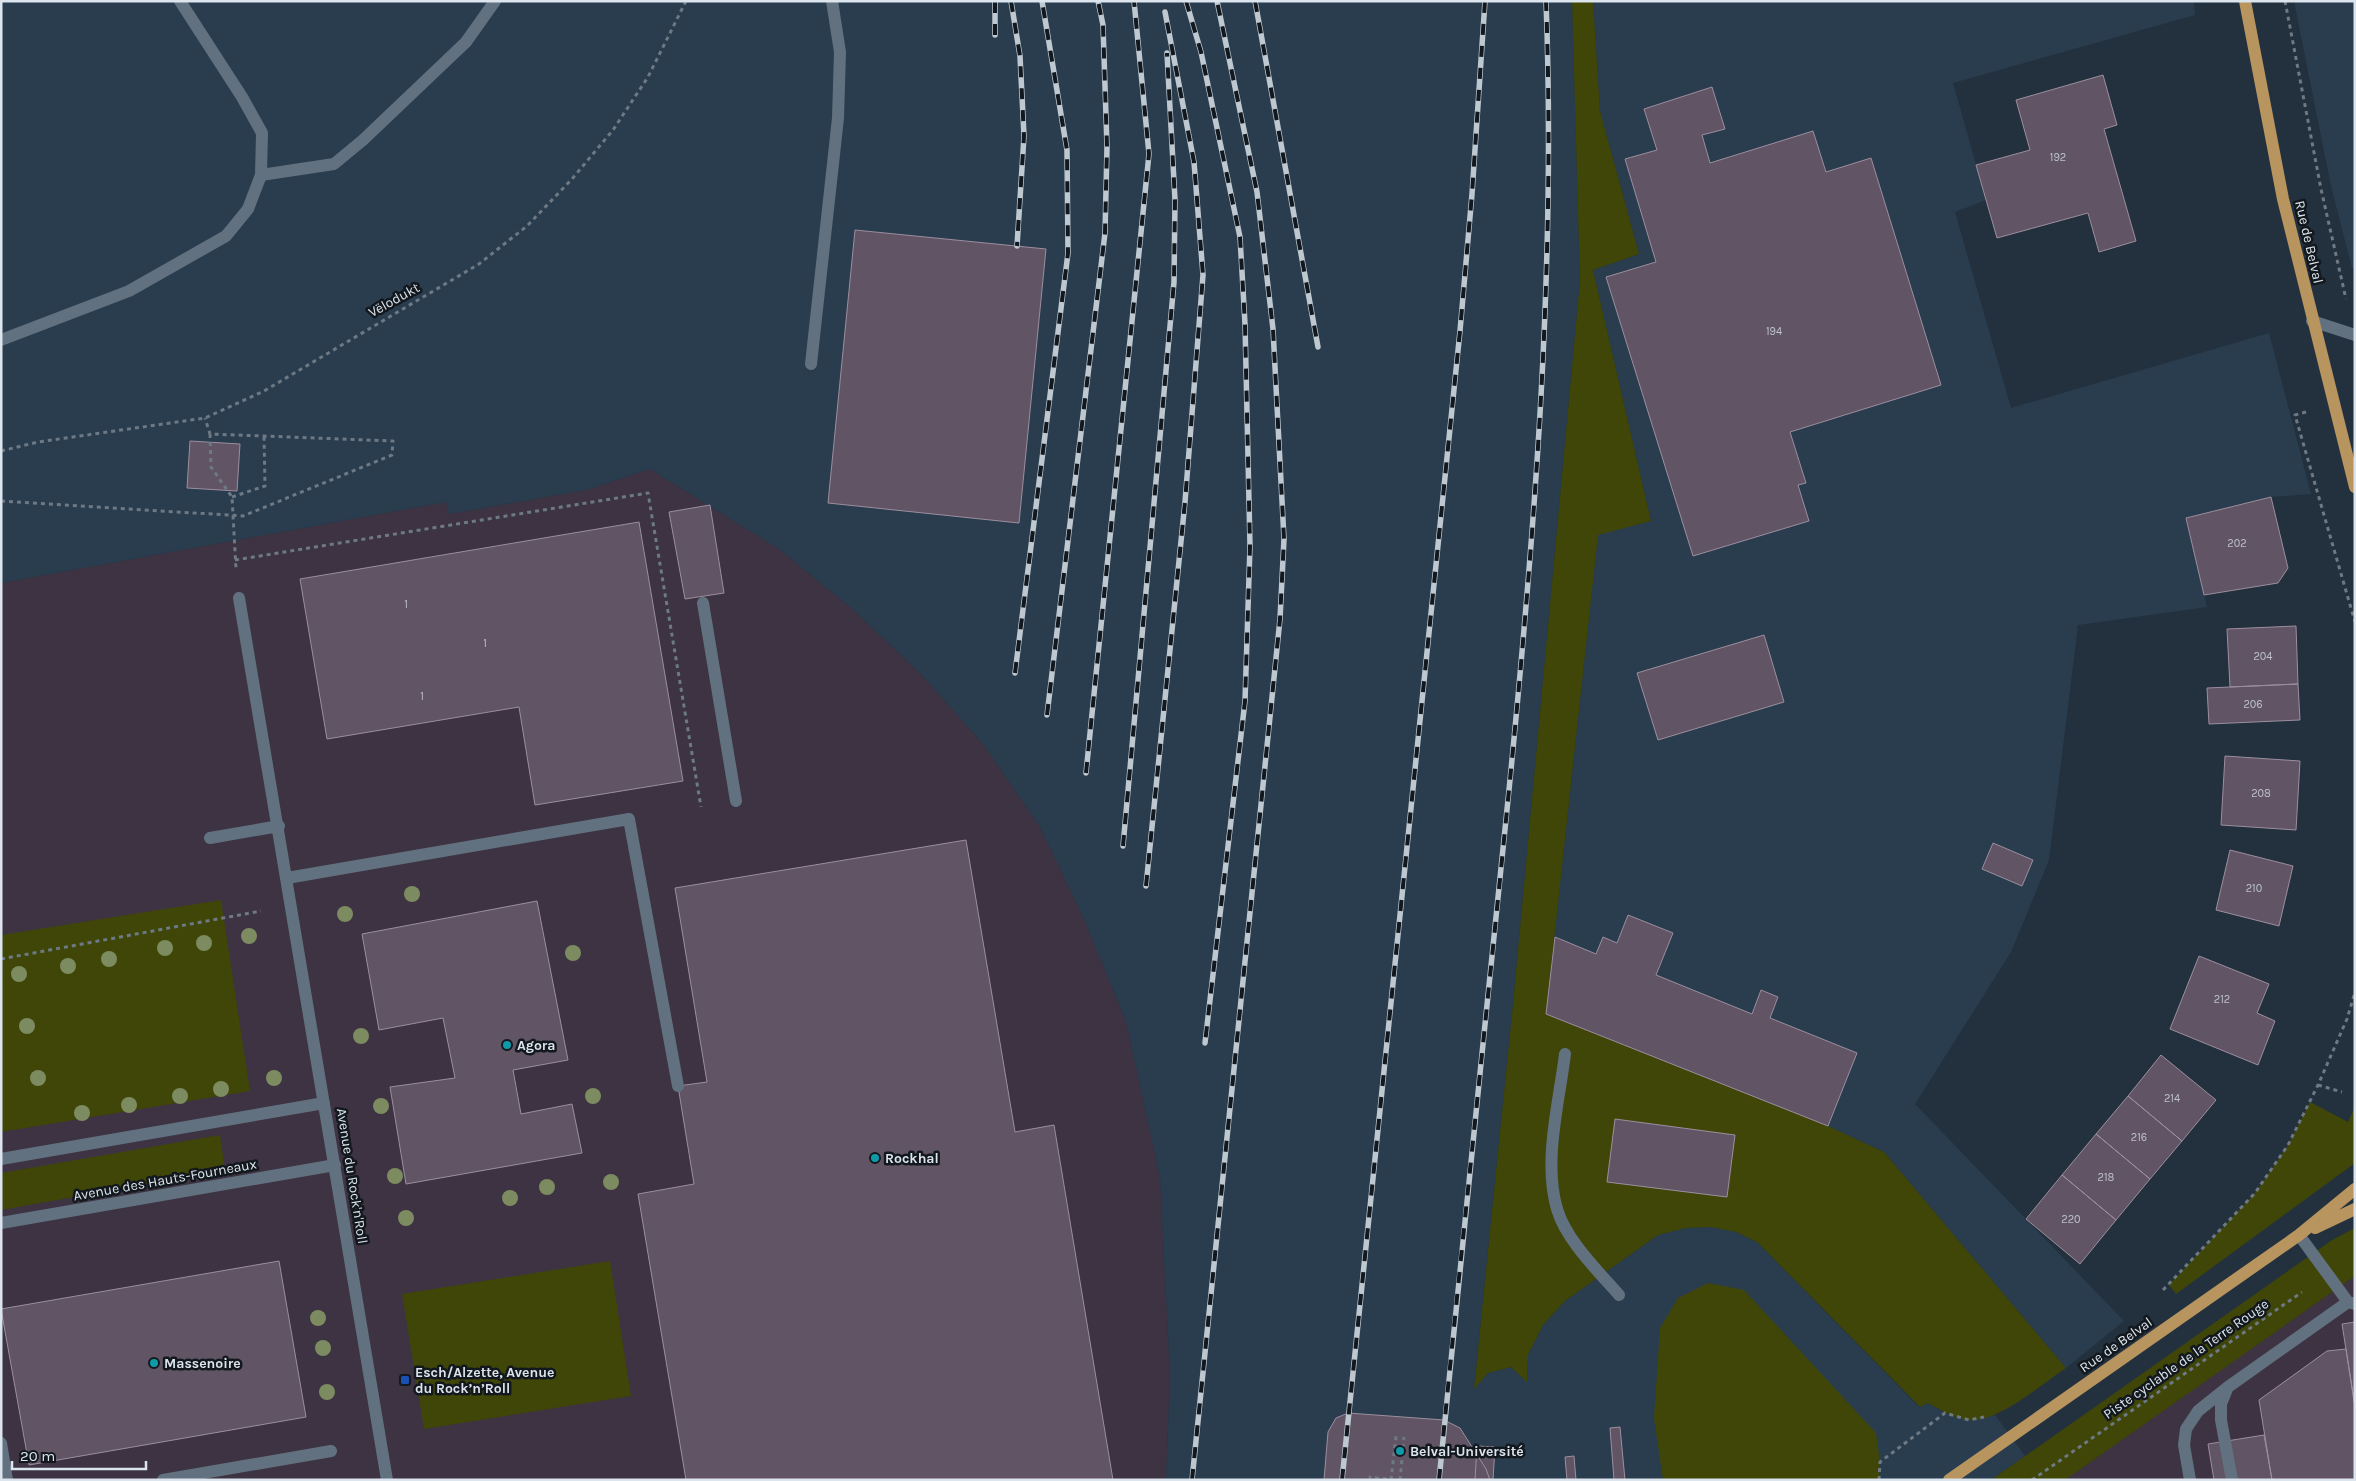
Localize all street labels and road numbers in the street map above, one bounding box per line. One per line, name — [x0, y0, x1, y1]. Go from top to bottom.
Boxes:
street label: Rue de Belval — [2291, 199, 2327, 285]
street label: Vëlodukt — [365, 279, 423, 321]
street label: Avenue du Rock'n'Roll — [333, 1107, 371, 1245]
street label: Avenue des Hauts-Fourneaux — [72, 1156, 258, 1204]
street label: Piste cyclable de la Terre Rouge — [2100, 1295, 2272, 1423]
street label: Rue de Belval — [2076, 1314, 2156, 1376]

